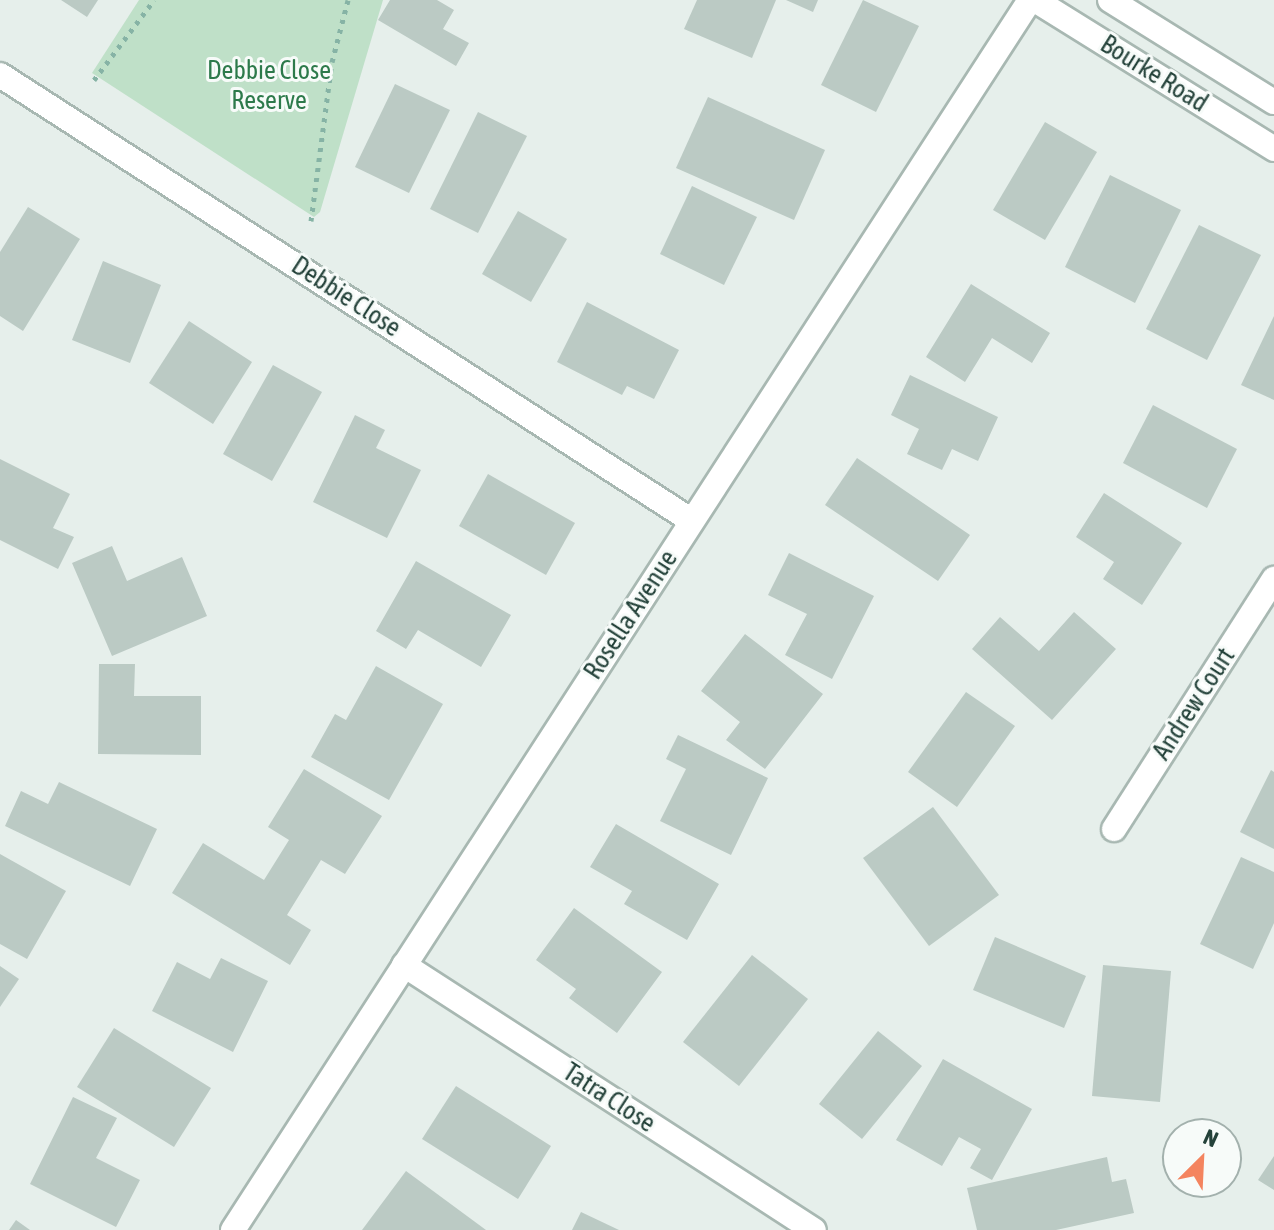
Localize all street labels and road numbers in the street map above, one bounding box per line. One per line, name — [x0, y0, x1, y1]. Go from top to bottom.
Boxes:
street label: Bourke Road — [1095, 29, 1213, 119]
street label: Debbie Close — [286, 250, 406, 344]
street label: Rosella Avenue — [578, 545, 684, 685]
street label: Andrew Court — [1146, 642, 1242, 766]
street label: Tatra Close — [557, 1057, 661, 1139]

